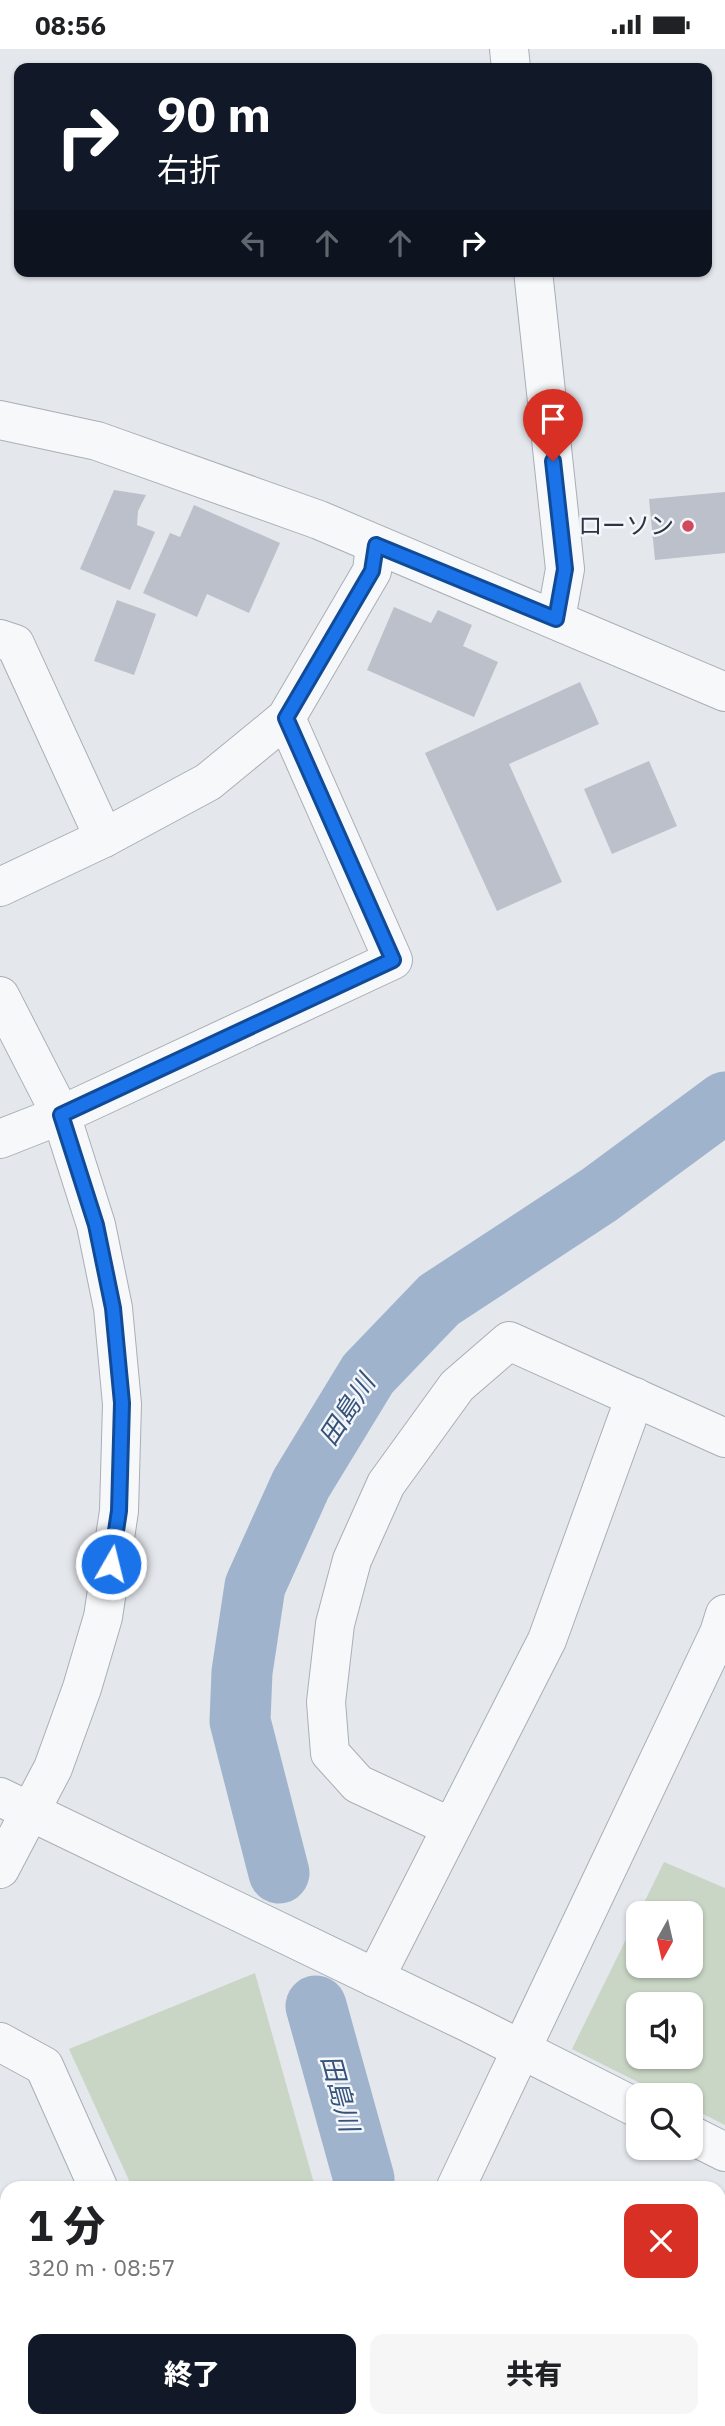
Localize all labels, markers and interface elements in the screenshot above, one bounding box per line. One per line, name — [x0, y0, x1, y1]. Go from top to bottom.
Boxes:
text: 08:56 — [35, 8, 106, 42]
text: 90 m — [157, 82, 271, 145]
icon: right — [42, 91, 133, 182]
text: 右折 — [157, 148, 221, 190]
icon: left — [235, 224, 273, 262]
icon: ahead — [308, 224, 346, 262]
icon: ahead — [381, 224, 419, 262]
icon: right — [454, 224, 492, 262]
pin — [523, 389, 583, 461]
icon: arrive — [534, 400, 572, 438]
place label: ローソン — [578, 509, 674, 541]
marker: ローソン — [680, 518, 696, 534]
water label: 田島川 — [311, 1365, 383, 1451]
position arrow — [74, 1527, 148, 1601]
north arrow — [626, 1901, 704, 1977]
map controls — [626, 1901, 703, 2160]
button: sound — [626, 1992, 703, 2069]
water label: 田島川 — [314, 2051, 368, 2138]
button: search — [626, 2083, 703, 2160]
text: 1 分 — [28, 2198, 105, 2253]
button: close — [624, 2204, 698, 2278]
text: 320 m · 08:57 — [28, 2252, 175, 2282]
button: 終了 — [28, 2334, 356, 2414]
button: 共有 — [370, 2334, 698, 2414]

